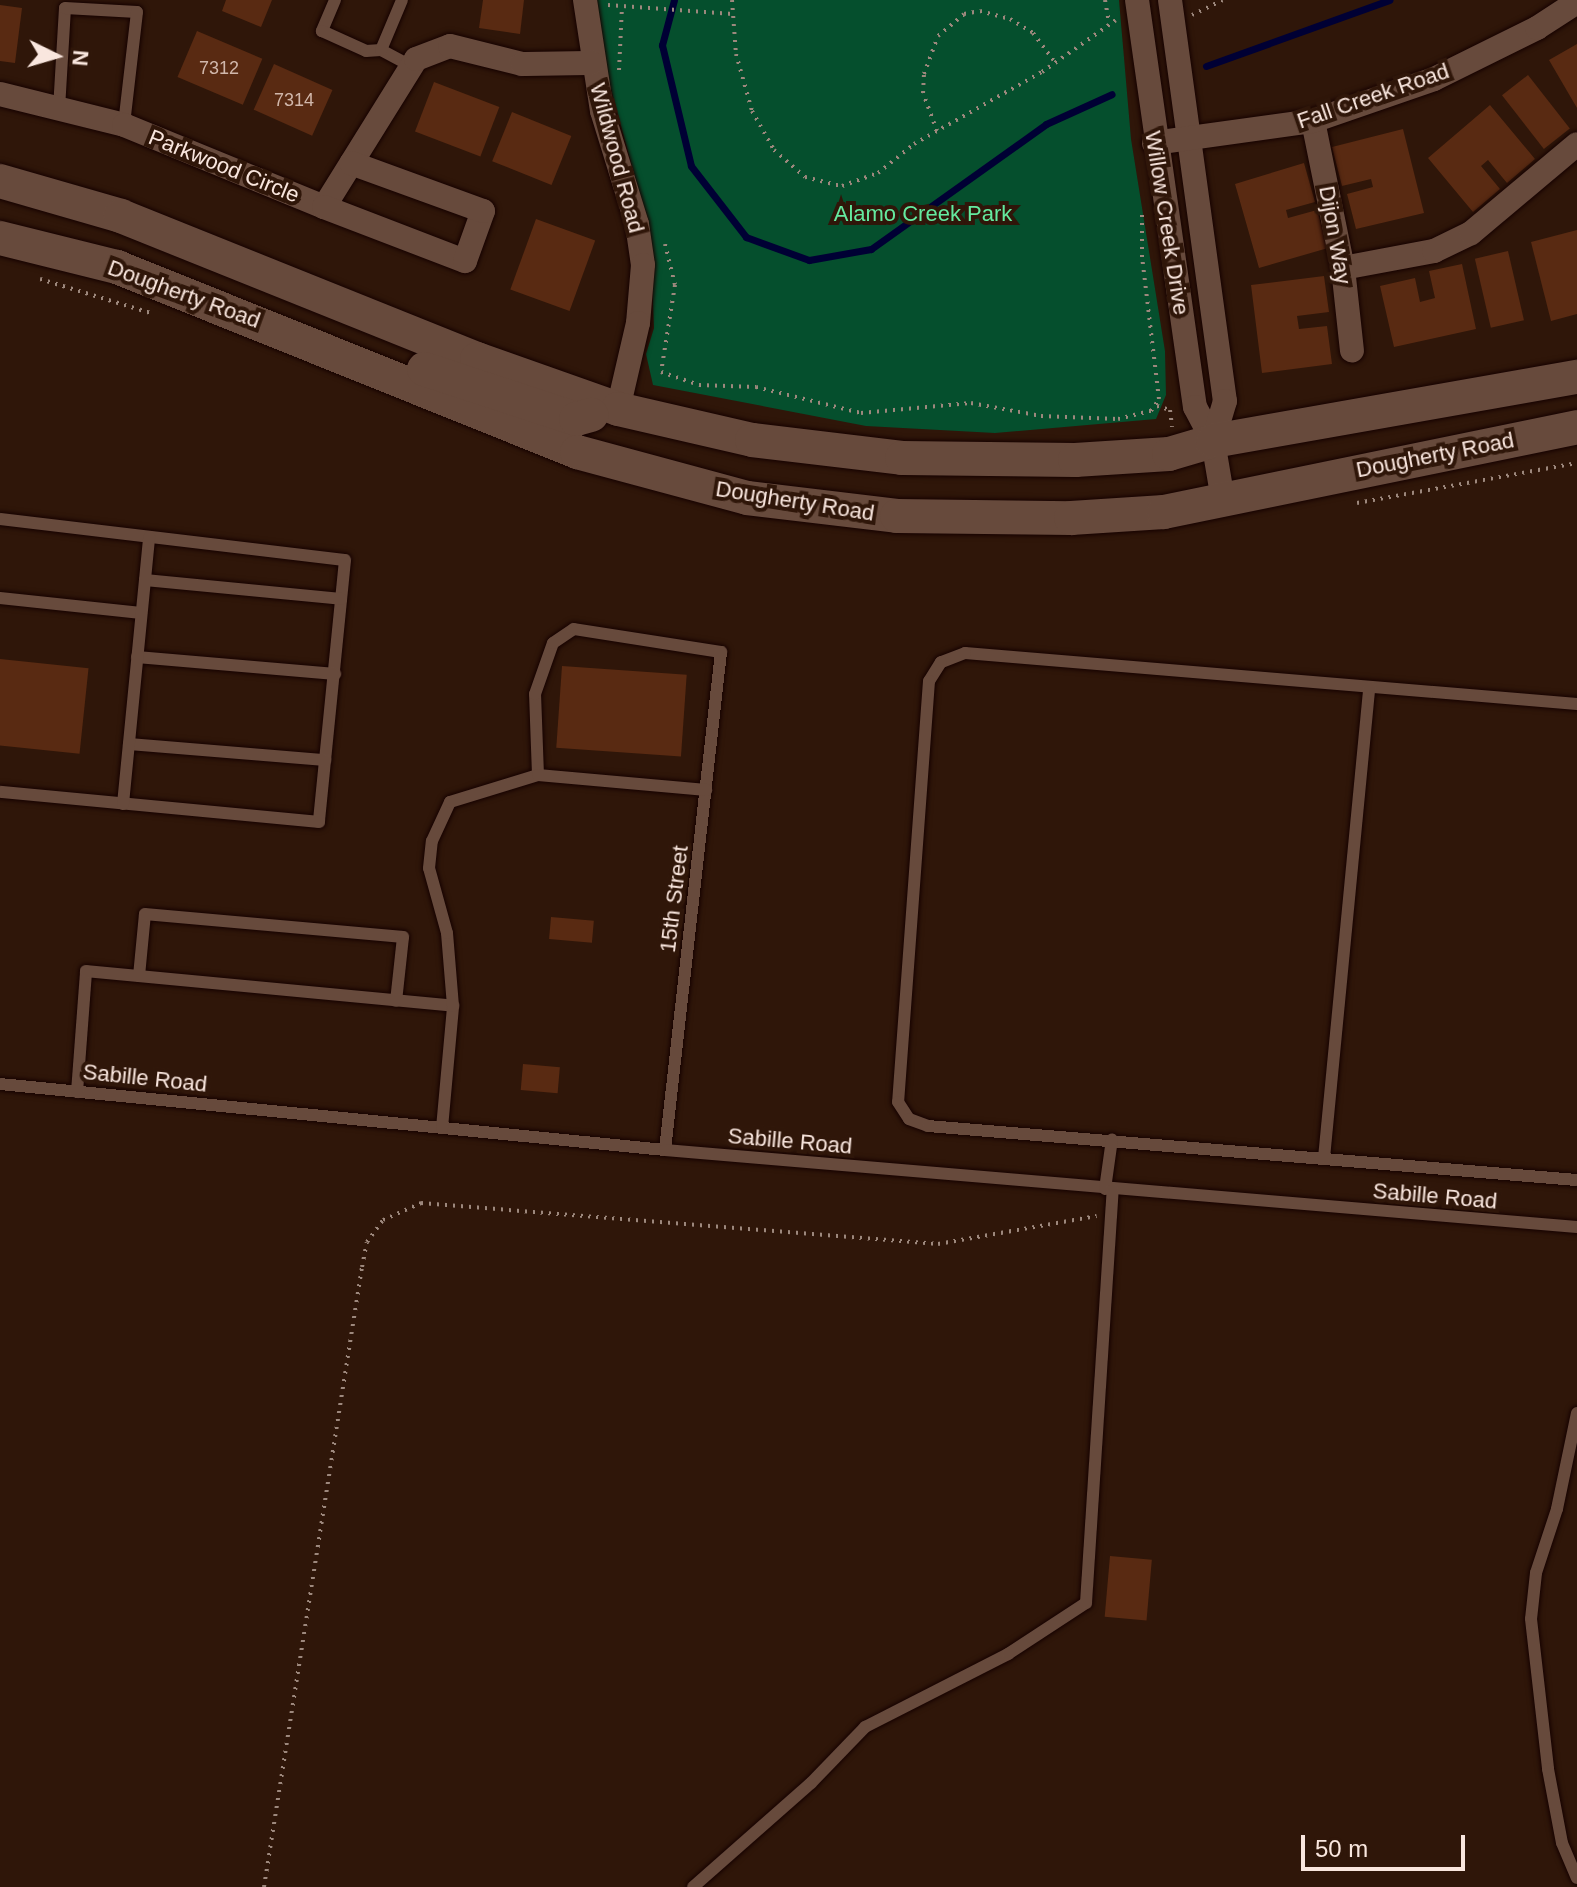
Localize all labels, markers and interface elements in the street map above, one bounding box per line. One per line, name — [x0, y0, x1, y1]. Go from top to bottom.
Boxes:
north arrow — [16, 16, 96, 96]
text: N — [67, 49, 94, 67]
house number: 7312 — [199, 57, 239, 79]
street label: Fall Creek Road — [1294, 58, 1452, 134]
street label: Wildwood Road — [584, 80, 650, 236]
house number: 7314 — [274, 89, 314, 111]
street label: Parkwood Circle — [145, 124, 303, 208]
street label: Willow Creek Drive — [1139, 129, 1195, 317]
street label: Dijon Way — [1313, 184, 1357, 286]
park label: Alamo Creek Park — [834, 201, 1012, 227]
street label: Dougherty Road — [104, 254, 264, 334]
street label: Dougherty Road — [1354, 427, 1516, 483]
street label: Dougherty Road — [714, 475, 876, 527]
street label: 15th Street — [654, 844, 694, 954]
street label: Sabille Road — [82, 1058, 208, 1098]
street label: Sabille Road — [727, 1122, 853, 1160]
street label: Sabille Road — [1372, 1177, 1498, 1215]
scale bar — [1305, 1819, 1469, 1869]
text: 50 m — [1315, 1835, 1368, 1862]

